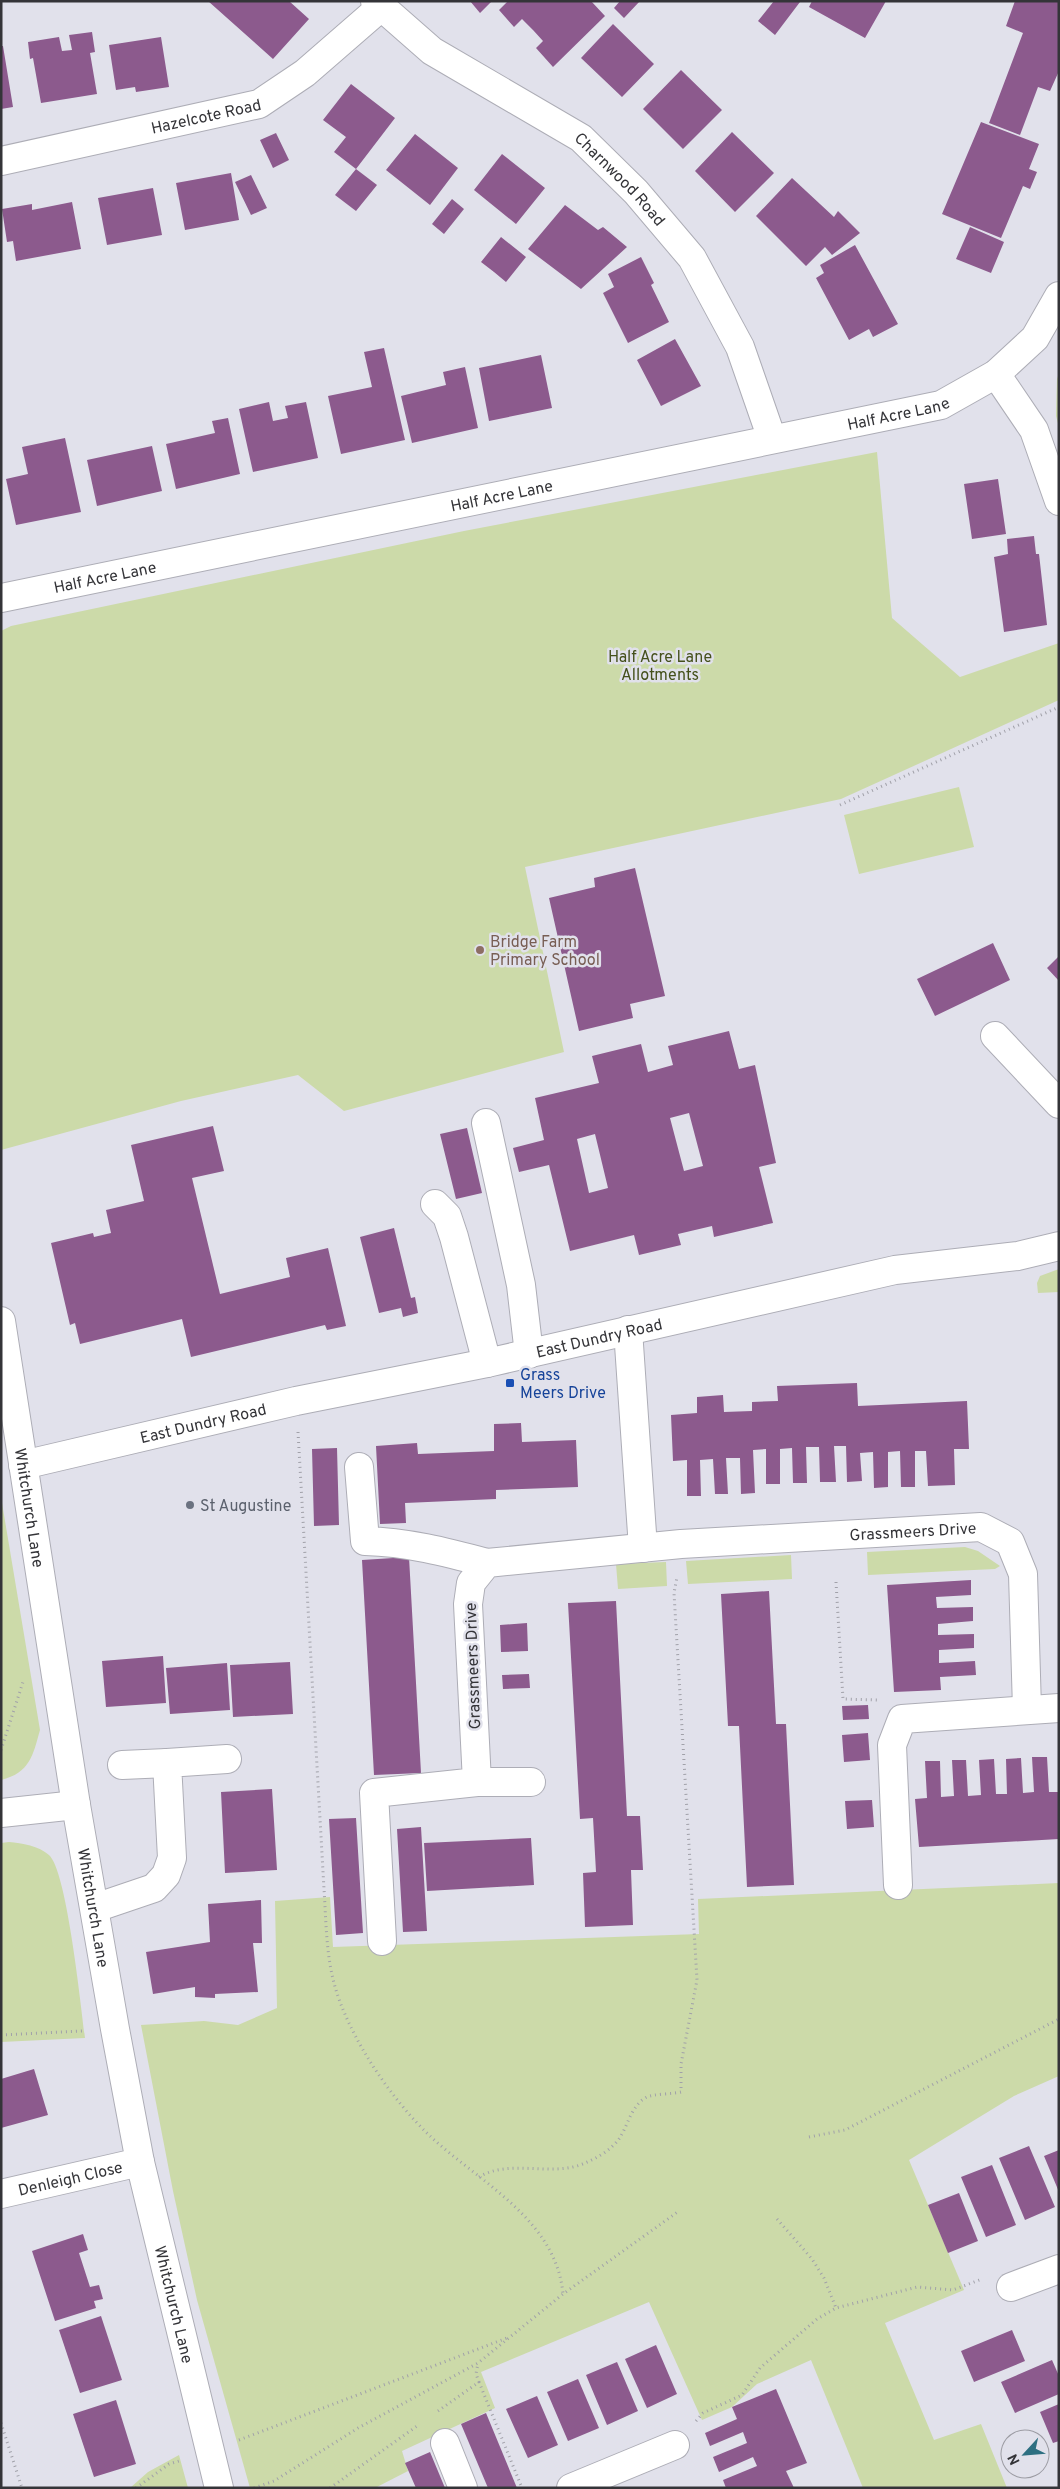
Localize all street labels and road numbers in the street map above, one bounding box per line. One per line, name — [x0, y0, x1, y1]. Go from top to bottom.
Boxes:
street label: Hazelcote Road — [150, 96, 263, 140]
street label: Charnwood Road — [569, 129, 669, 231]
street label: Half Acre Lane — [846, 394, 954, 436]
street label: Half Acre Lane — [449, 477, 555, 517]
street label: Half Acre Lane — [52, 558, 158, 599]
street label: East Dundry Road — [534, 1315, 665, 1364]
street label: East Dundry Road — [138, 1400, 269, 1449]
street label: Whitchurch Lane — [9, 1447, 47, 1569]
street label: Grassmeers Drive — [849, 1519, 977, 1546]
street label: Grassmeers Drive — [462, 1602, 486, 1730]
street label: Whitchurch Lane — [72, 1847, 112, 1969]
street label: Denleigh Close — [16, 2158, 125, 2202]
street label: Whitchurch Lane — [149, 2244, 196, 2366]

